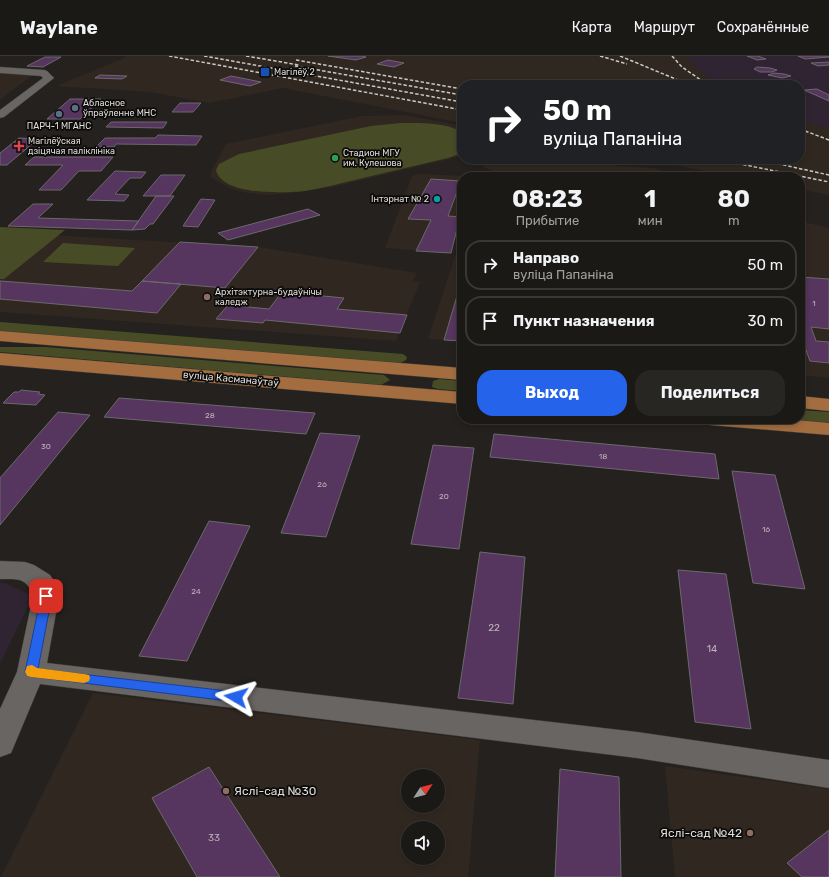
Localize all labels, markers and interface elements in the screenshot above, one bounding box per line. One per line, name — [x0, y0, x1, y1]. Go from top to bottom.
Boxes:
text: Waylane — [20, 16, 98, 39]
text: Карта — [572, 19, 612, 36]
text: Маршрут — [634, 19, 695, 36]
text: Сохранённые — [717, 19, 809, 36]
marker: Магілёў 2 — [259, 66, 271, 78]
place label: Магілёў 2 — [274, 67, 315, 77]
text: 50 m — [543, 94, 612, 127]
icon: right — [477, 96, 529, 148]
place label: Абласное ўпраўленне МНС — [83, 98, 156, 118]
marker: Абласное ўпраўленне МНС — [70, 103, 80, 113]
marker: ПАРЧ-1 МГАНС — [54, 109, 64, 119]
place label: ПАРЧ-1 МГАНС — [27, 121, 91, 131]
text: вуліца Папаніна — [543, 128, 682, 150]
place label: Магілёўская дзіцячая паліклініка — [28, 136, 115, 156]
marker: Магілёўская дзіцячая паліклініка — [13, 140, 25, 152]
place label: Стадион МГУ им. Кулешова — [343, 148, 402, 168]
marker: Стадион МГУ им. Кулешова — [330, 153, 340, 163]
text: 08:23 — [512, 185, 583, 213]
text: 1 — [644, 185, 656, 213]
text: 80 — [717, 185, 750, 213]
place label: Інтэрнат № 2 — [371, 194, 429, 204]
marker: Інтэрнат № 2 — [432, 194, 442, 204]
text: Прибытие — [516, 213, 579, 228]
text: мин — [638, 213, 663, 228]
text: m — [728, 213, 740, 228]
text: Направо — [513, 249, 579, 267]
icon: right — [479, 254, 501, 276]
text: 50 m — [748, 256, 783, 274]
text: вуліца Папаніна — [513, 267, 614, 282]
place label: Архітэктурна-будаўнічы каледж — [215, 287, 322, 307]
marker: Архітэктурна-будаўнічы каледж — [202, 292, 212, 302]
house number: 1 — [812, 299, 816, 308]
icon: arrive — [479, 310, 501, 332]
text: Пункт назначения — [513, 312, 655, 330]
text: 30 m — [747, 312, 783, 330]
street label: вуліца Касманаўтаў — [182, 369, 280, 389]
button: Выход — [477, 370, 627, 416]
button: Поделиться — [635, 370, 785, 416]
house number: 28 — [205, 411, 215, 420]
house number: 30 — [41, 442, 51, 451]
house number: 18 — [599, 452, 607, 461]
house number: 26 — [317, 480, 327, 489]
house number: 20 — [439, 492, 449, 501]
house number: 16 — [762, 525, 770, 534]
pin — [29, 579, 63, 613]
icon: arrive — [35, 585, 57, 607]
house number: 24 — [191, 587, 201, 596]
house number: 22 — [488, 622, 500, 634]
house number: 14 — [707, 643, 717, 655]
position arrow — [215, 676, 257, 718]
north arrow — [401, 769, 445, 813]
map controls — [401, 769, 445, 865]
place label: Яслі-сад №30 — [234, 784, 316, 798]
marker: Яслі-сад №30 — [221, 786, 231, 796]
button: sound — [401, 821, 445, 865]
place label: Яслі-сад №42 — [660, 826, 742, 840]
marker: Яслі-сад №42 — [745, 828, 755, 838]
house number: 33 — [208, 832, 220, 844]

